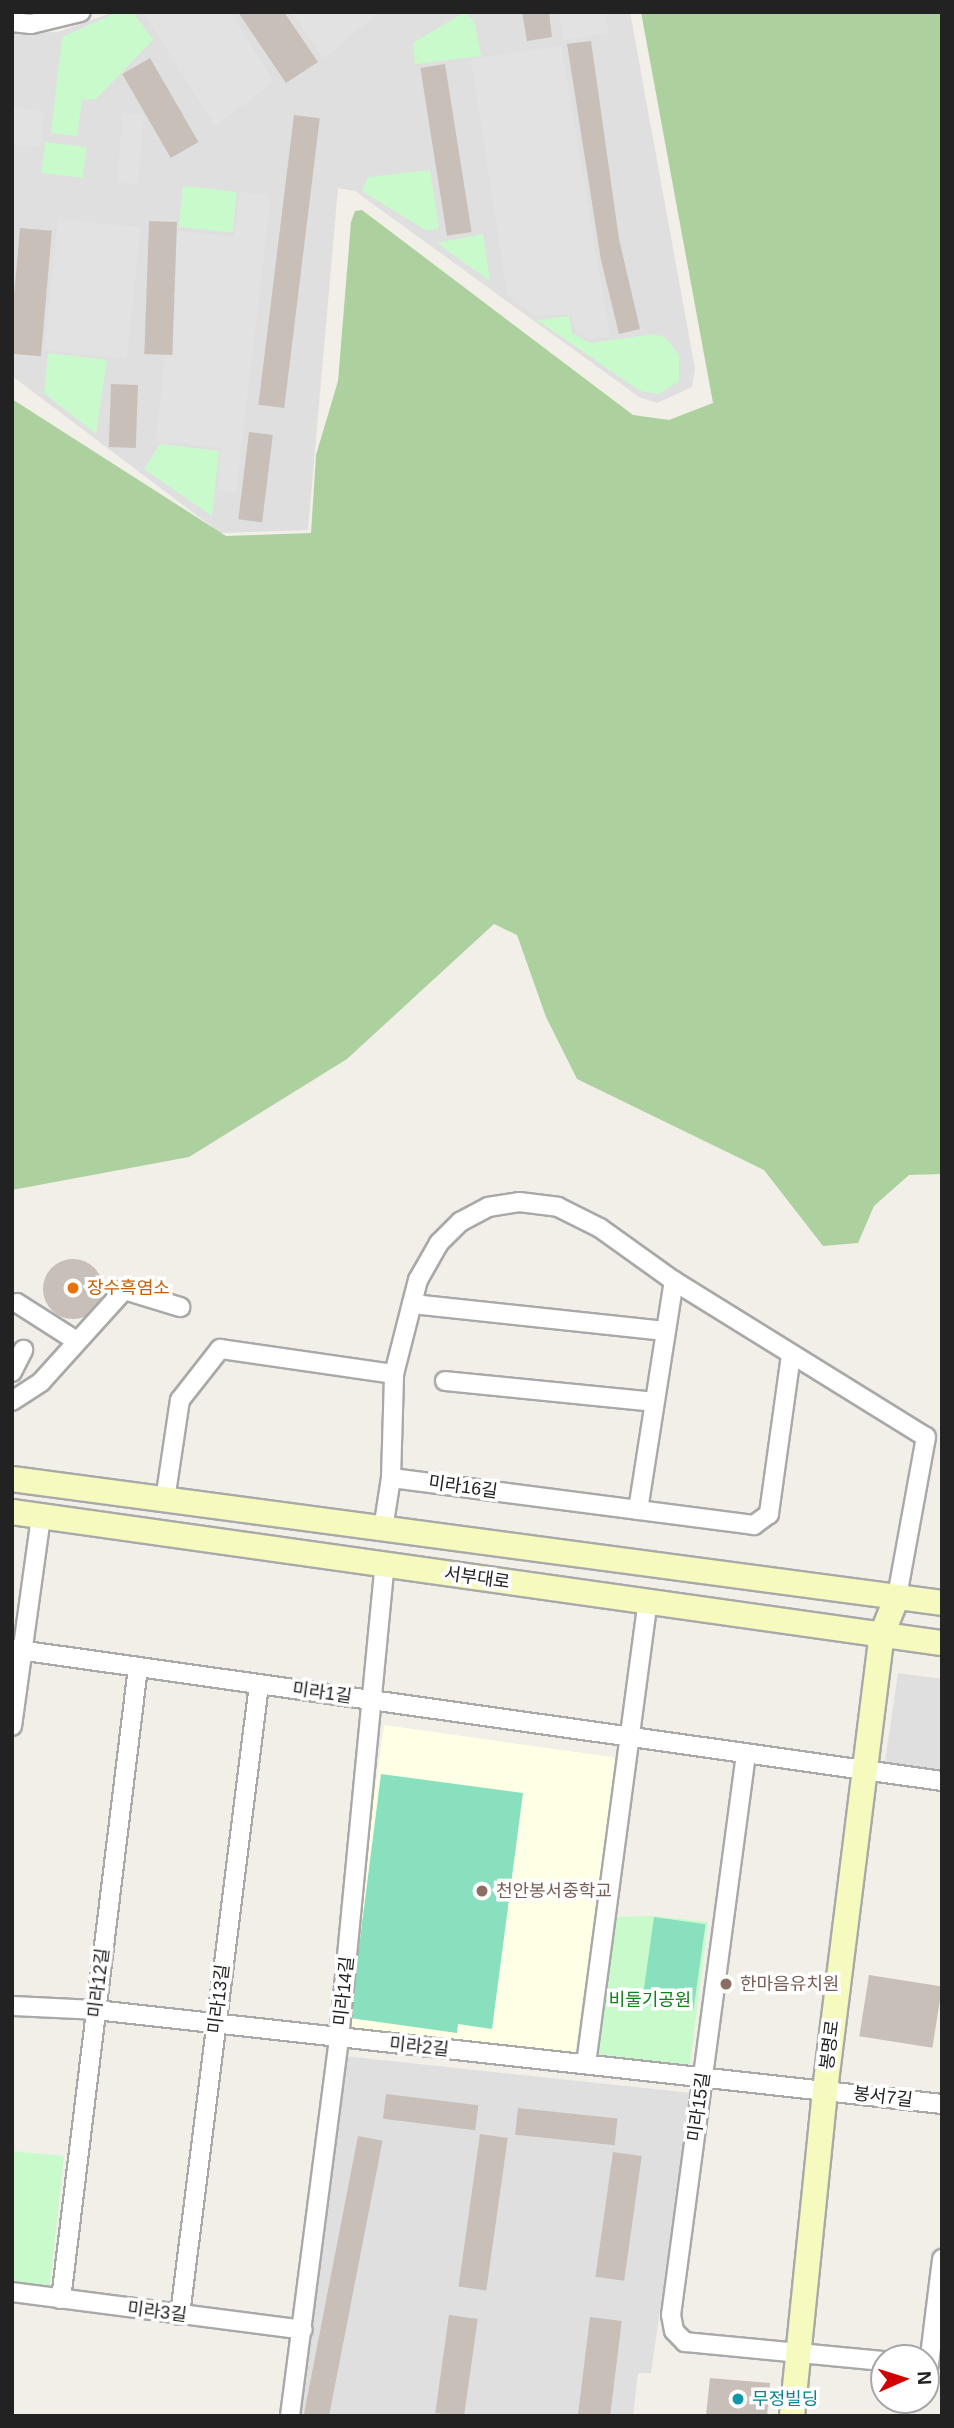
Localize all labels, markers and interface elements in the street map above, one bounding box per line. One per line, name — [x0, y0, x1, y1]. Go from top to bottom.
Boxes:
place label: 장수흑염소 — [87, 1277, 170, 1299]
marker: 장수흑염소 — [65, 1280, 81, 1296]
street label: 미라16길 — [427, 1471, 499, 1503]
street label: 서부대로 — [443, 1563, 511, 1593]
street label: 미라1길 — [291, 1678, 353, 1708]
place label: 천안봉서중학교 — [496, 1880, 612, 1902]
marker: 천안봉서중학교 — [474, 1883, 490, 1899]
street label: 미라12길 — [84, 1947, 114, 2019]
street label: 미라14길 — [330, 1955, 358, 2027]
street label: 미라13길 — [204, 1963, 234, 2035]
place label: 한마음유치원 — [740, 1973, 839, 1995]
marker: 한마음유치원 — [718, 1976, 734, 1992]
park label: 비둘기공원 — [609, 1989, 691, 2011]
street label: 봉명로 — [816, 2019, 844, 2071]
street label: 미라2길 — [388, 2033, 450, 2061]
street label: 미라15길 — [683, 2071, 715, 2143]
street label: 봉서7길 — [852, 2083, 914, 2111]
street label: 미라3길 — [126, 2298, 188, 2326]
north arrow — [870, 2344, 940, 2414]
text: N — [914, 2371, 935, 2385]
place label: 무정빌딩 — [752, 2388, 818, 2410]
marker: 무정빌딩 — [730, 2391, 746, 2407]

